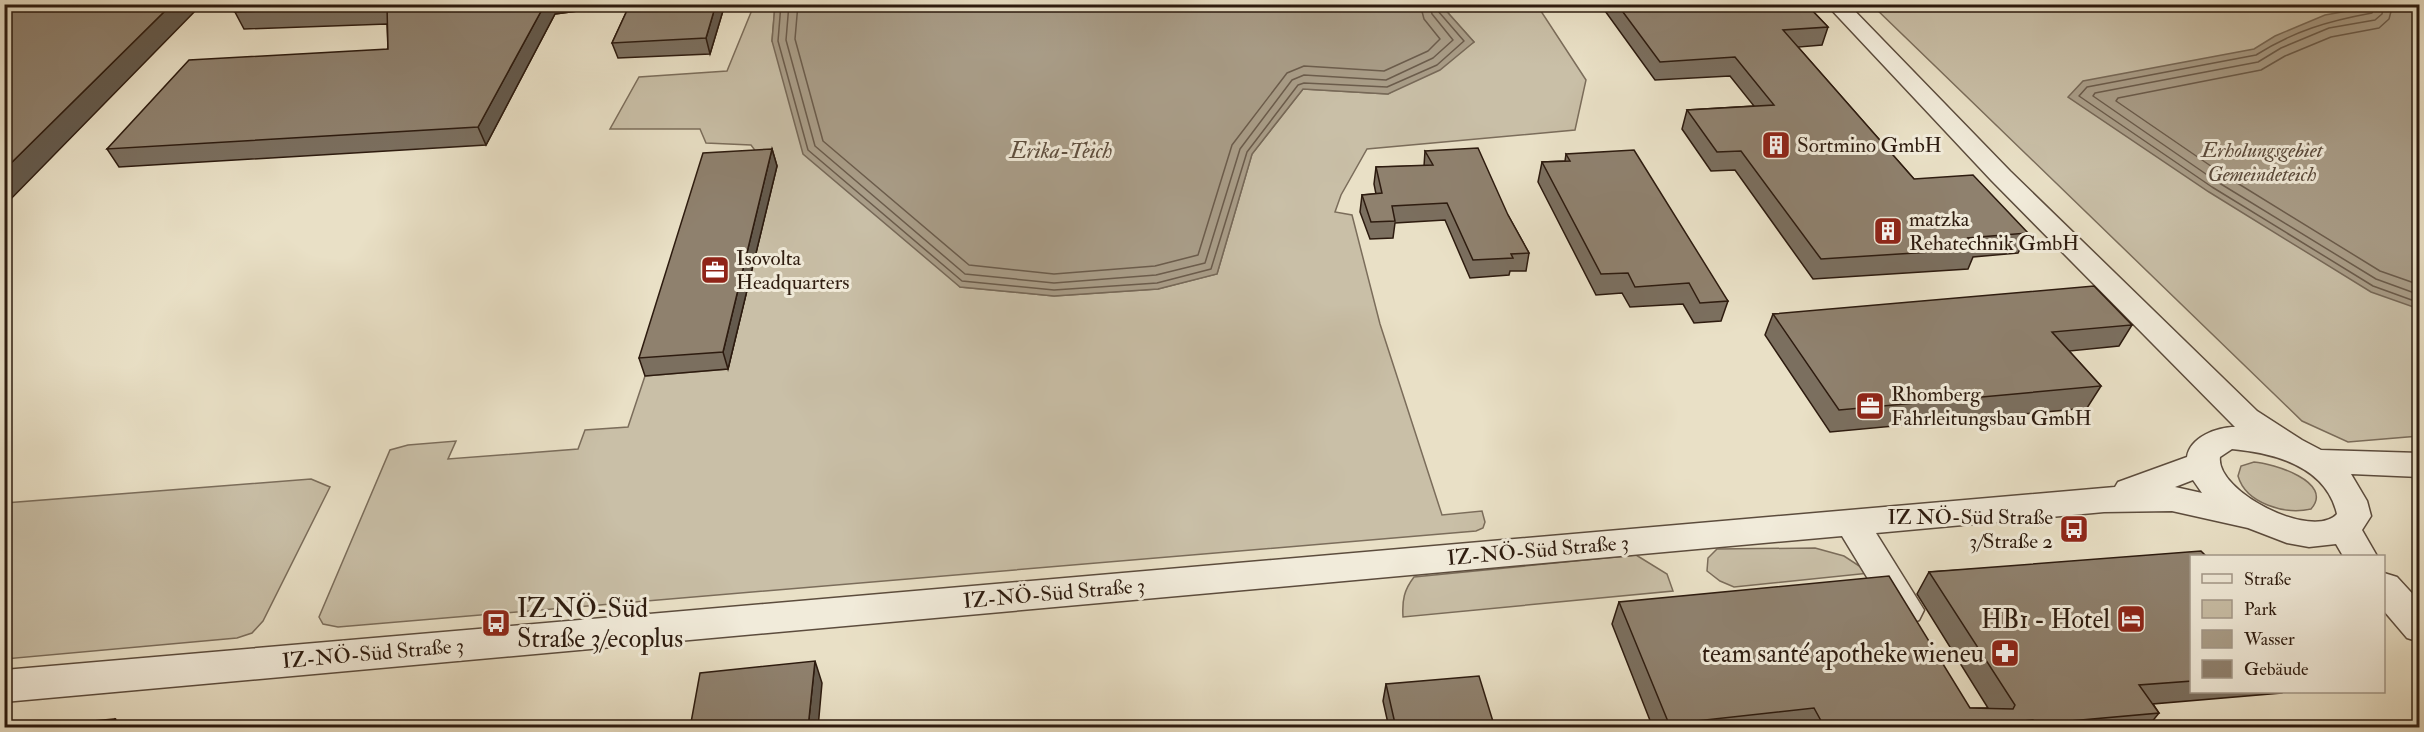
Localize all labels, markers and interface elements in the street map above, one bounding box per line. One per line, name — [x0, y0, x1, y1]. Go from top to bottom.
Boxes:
building icon: Sortmino GmbH — [1760, 129, 1792, 161]
place label: Sortmino GmbH — [1797, 132, 1942, 159]
water label: Erika-Teich — [1008, 137, 1112, 165]
park label: Erholungsgebiet Gemeindeteich — [2199, 137, 2324, 188]
place label: matzka Rehatechnik GmbH — [1909, 206, 2079, 257]
building icon: matzka Rehatechnik GmbH — [1872, 215, 1904, 247]
place label: Isovolta Headquarters — [736, 245, 850, 296]
office icon: Isovolta Headquarters — [699, 254, 731, 286]
place label: Rhomberg Fahrleitungsbau GmbH — [1891, 381, 2092, 432]
office icon: Rhomberg Fahrleitungsbau GmbH — [1854, 390, 1886, 422]
place label: IZ NÖ-Süd Straße 3/Straße 2 — [1888, 504, 2053, 555]
bus stop icon: IZ NÖ-Süd Straße 3/Straße 2 — [2058, 513, 2090, 545]
street label: IZ-NÖ-Süd Straße 3 — [1446, 529, 1630, 572]
legend — [2190, 555, 2385, 693]
text: Straße — [2244, 568, 2292, 591]
street label: IZ-NÖ-Süd Straße 3 — [962, 572, 1146, 615]
place label: IZ NÖ-Süd Straße 3/ecoplus — [517, 592, 683, 656]
text: Park — [2244, 598, 2277, 621]
hotel icon: HB1 - Hotel — [2115, 603, 2147, 635]
place label: HB1 - Hotel — [1981, 604, 2110, 636]
bus stop icon: IZ NÖ-Süd Straße 3/ecoplus — [480, 607, 512, 639]
text: Wasser — [2243, 628, 2295, 651]
street label: IZ-NÖ-Süd Straße 3 — [281, 632, 465, 675]
pharmacy icon: team santé apotheke wieneu — [1989, 637, 2021, 669]
place label: team santé apotheke wieneu — [1702, 638, 1984, 671]
text: Gebäude — [2244, 658, 2309, 681]

